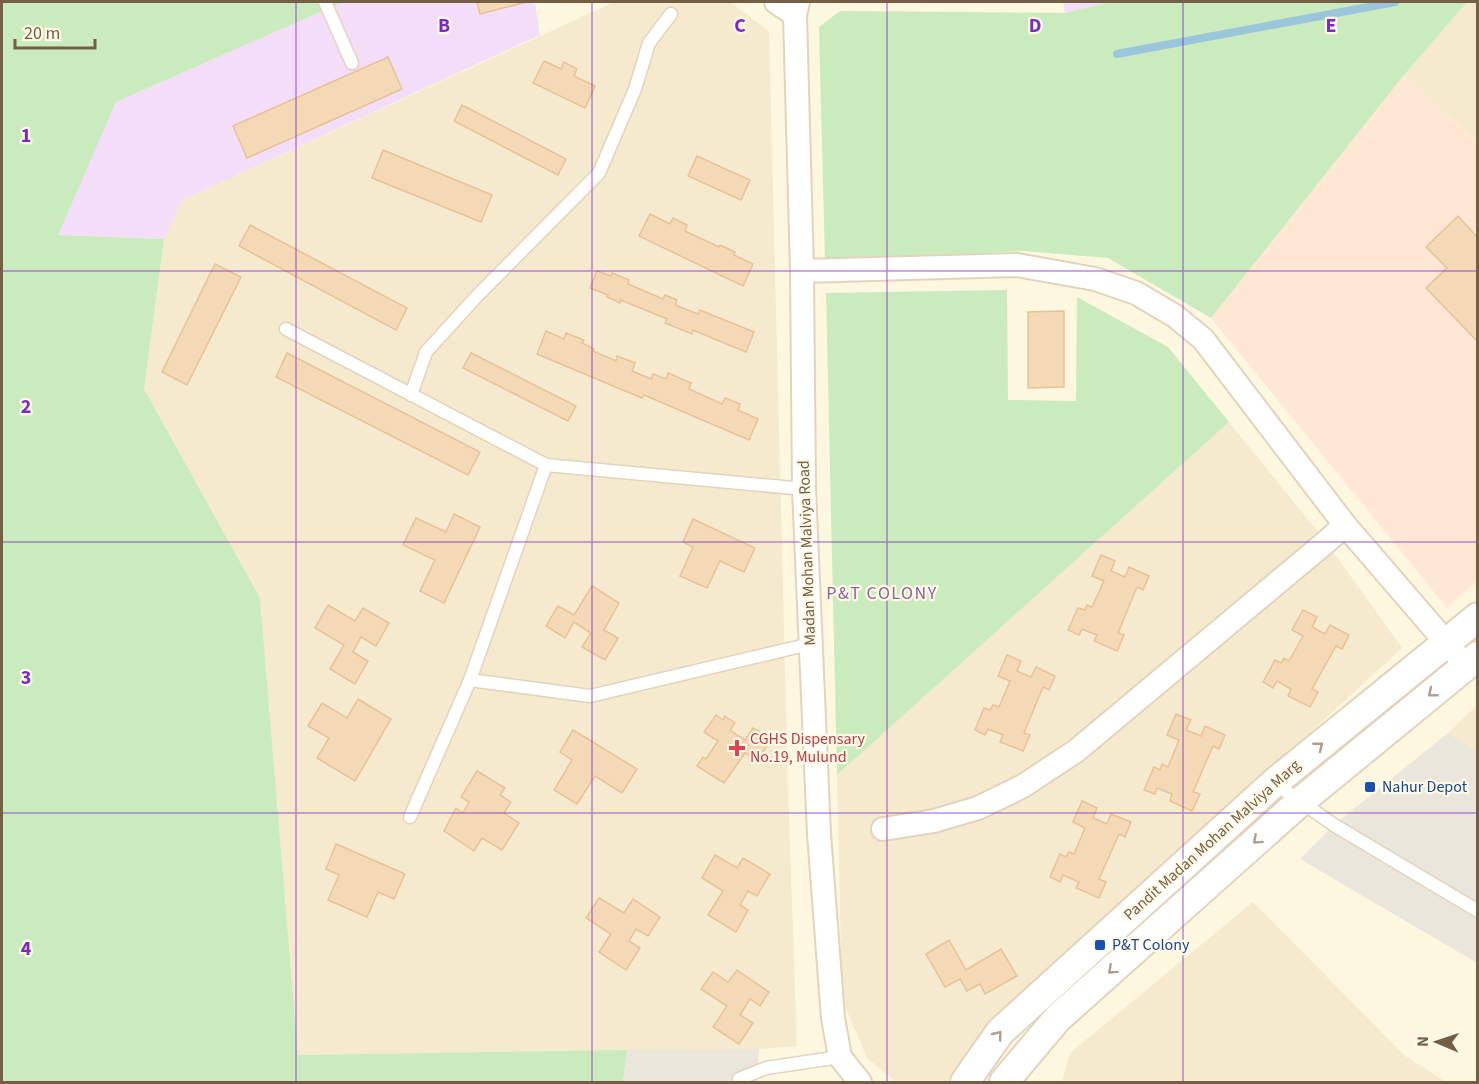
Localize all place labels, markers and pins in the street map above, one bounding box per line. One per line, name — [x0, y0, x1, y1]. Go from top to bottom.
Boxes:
place label: CGHS Dispensary No.19, Mulund — [750, 728, 865, 768]
marker: CGHS Dispensary No.19, Mulund — [728, 739, 746, 757]
place label: Nahur Depot — [1382, 776, 1468, 798]
marker: Nahur Depot — [1363, 780, 1377, 794]
place label: P&T Colony — [1112, 934, 1190, 956]
marker: P&T Colony — [1093, 938, 1107, 952]

